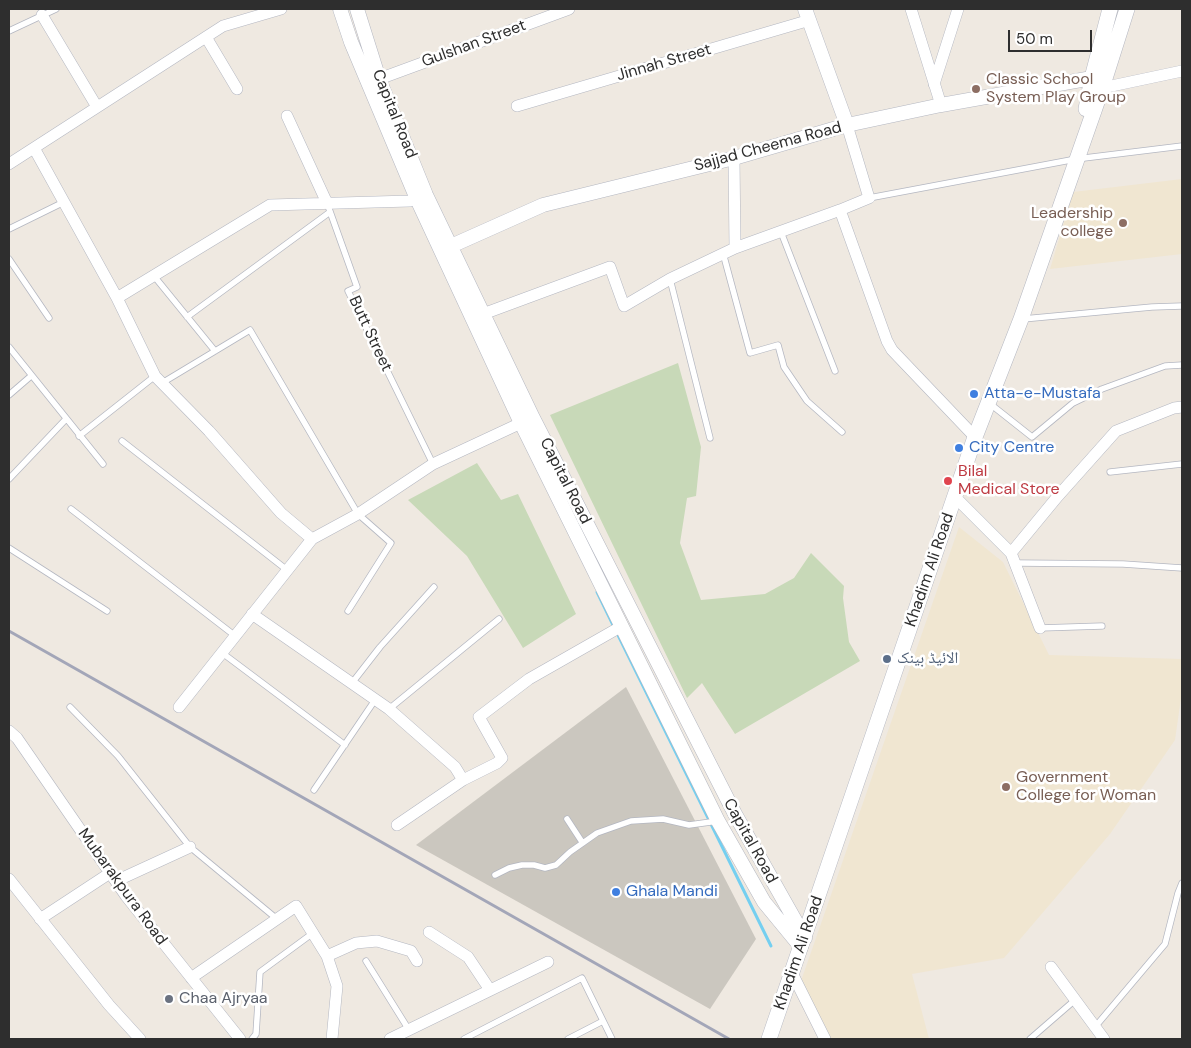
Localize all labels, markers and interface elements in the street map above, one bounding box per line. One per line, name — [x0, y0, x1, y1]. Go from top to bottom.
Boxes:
street label: Gulshan Street — [419, 16, 529, 72]
scale bar — [1011, 20, 1095, 52]
text: 50 m — [1016, 29, 1053, 49]
street label: Jinnah Street — [614, 40, 714, 86]
street label: Capital Road — [367, 67, 421, 161]
place label: Classic School System Play Group — [986, 70, 1126, 108]
marker: Classic School System Play Group — [970, 83, 982, 95]
street label: Sajjad Cheema Road — [692, 118, 844, 176]
place label: Leadership college — [1031, 204, 1113, 242]
marker: Leadership college — [1117, 217, 1129, 229]
street label: Butt Street — [344, 293, 396, 375]
place label: Atta-e-Mustafa — [984, 384, 1101, 404]
marker: Atta-e-Mustafa — [968, 388, 980, 400]
street label: Capital Road — [535, 435, 595, 527]
place label: City Centre — [969, 438, 1054, 458]
marker: City Centre — [953, 442, 965, 454]
place label: Bilal Medical Store — [958, 462, 1060, 500]
marker: Bilal Medical Store — [942, 475, 954, 487]
street label: Khadim Ali Road — [902, 511, 958, 629]
place label: الائیڈ بینک — [897, 649, 958, 669]
marker: الائیڈ بینک — [881, 653, 893, 665]
place label: Government College for Woman — [1016, 768, 1156, 806]
marker: Government College for Woman — [1000, 781, 1012, 793]
street label: Capital Road — [719, 795, 781, 887]
street label: Mubarakpura Road — [73, 825, 171, 949]
place label: Ghala Mandi — [626, 882, 718, 902]
marker: Ghala Mandi — [610, 886, 622, 898]
street label: Khadim Ali Road — [771, 894, 827, 1012]
place label: Chaa Ajryaa — [179, 989, 268, 1009]
marker: Chaa Ajryaa — [163, 993, 175, 1005]

